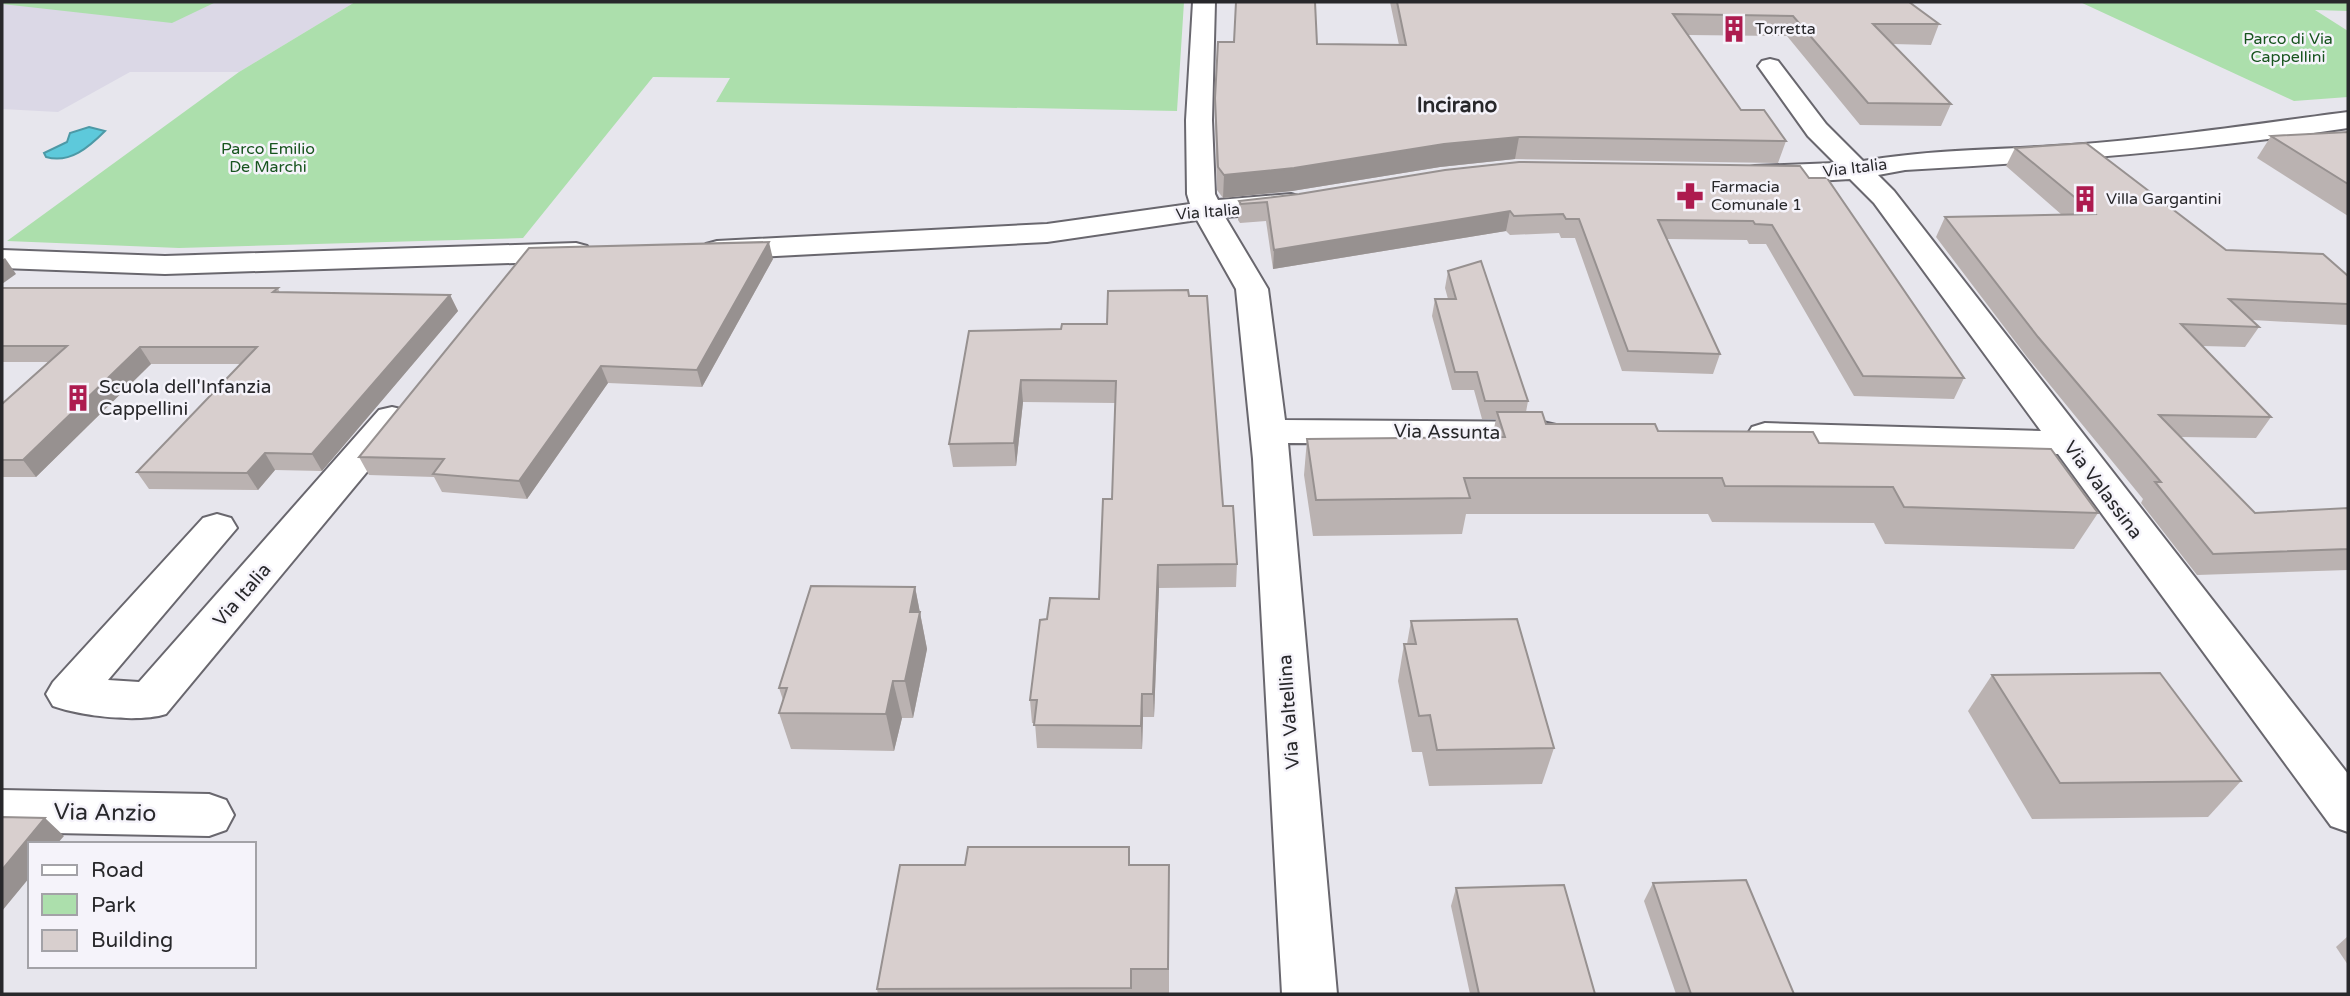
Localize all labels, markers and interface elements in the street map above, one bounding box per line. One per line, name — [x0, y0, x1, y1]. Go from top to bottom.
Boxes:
building icon: Torretta — [1719, 14, 1749, 44]
place label: Torretta — [1755, 19, 1816, 39]
park label: Parco di Via Cappellini — [2243, 29, 2333, 67]
district label: Incirano — [1417, 93, 1497, 118]
park label: Parco Emilio De Marchi — [221, 139, 315, 177]
street label: Via Italia — [1822, 154, 1888, 182]
place label: Farmacia Comunale 1 — [1711, 177, 1802, 215]
pharmacy icon: Farmacia Comunale 1 — [1675, 181, 1705, 211]
building icon: Villa Gargantini — [2070, 184, 2100, 214]
place label: Villa Gargantini — [2106, 189, 2222, 209]
street label: Via Italia — [1175, 199, 1241, 225]
place label: Scuola dell'Infanzia Cappellini — [99, 376, 271, 420]
building icon: Scuola dell'Infanzia Cappellini — [63, 383, 93, 413]
street label: Via Assunta — [1394, 420, 1500, 444]
street label: Via Valassina — [2059, 437, 2147, 543]
street label: Via Italia — [209, 559, 275, 631]
street label: Via Valtellina — [1274, 654, 1304, 770]
street label: Via Anzio — [53, 798, 157, 828]
legend — [28, 842, 256, 968]
text: Road — [91, 858, 144, 883]
text: Park — [91, 893, 136, 918]
text: Building — [91, 928, 173, 953]

